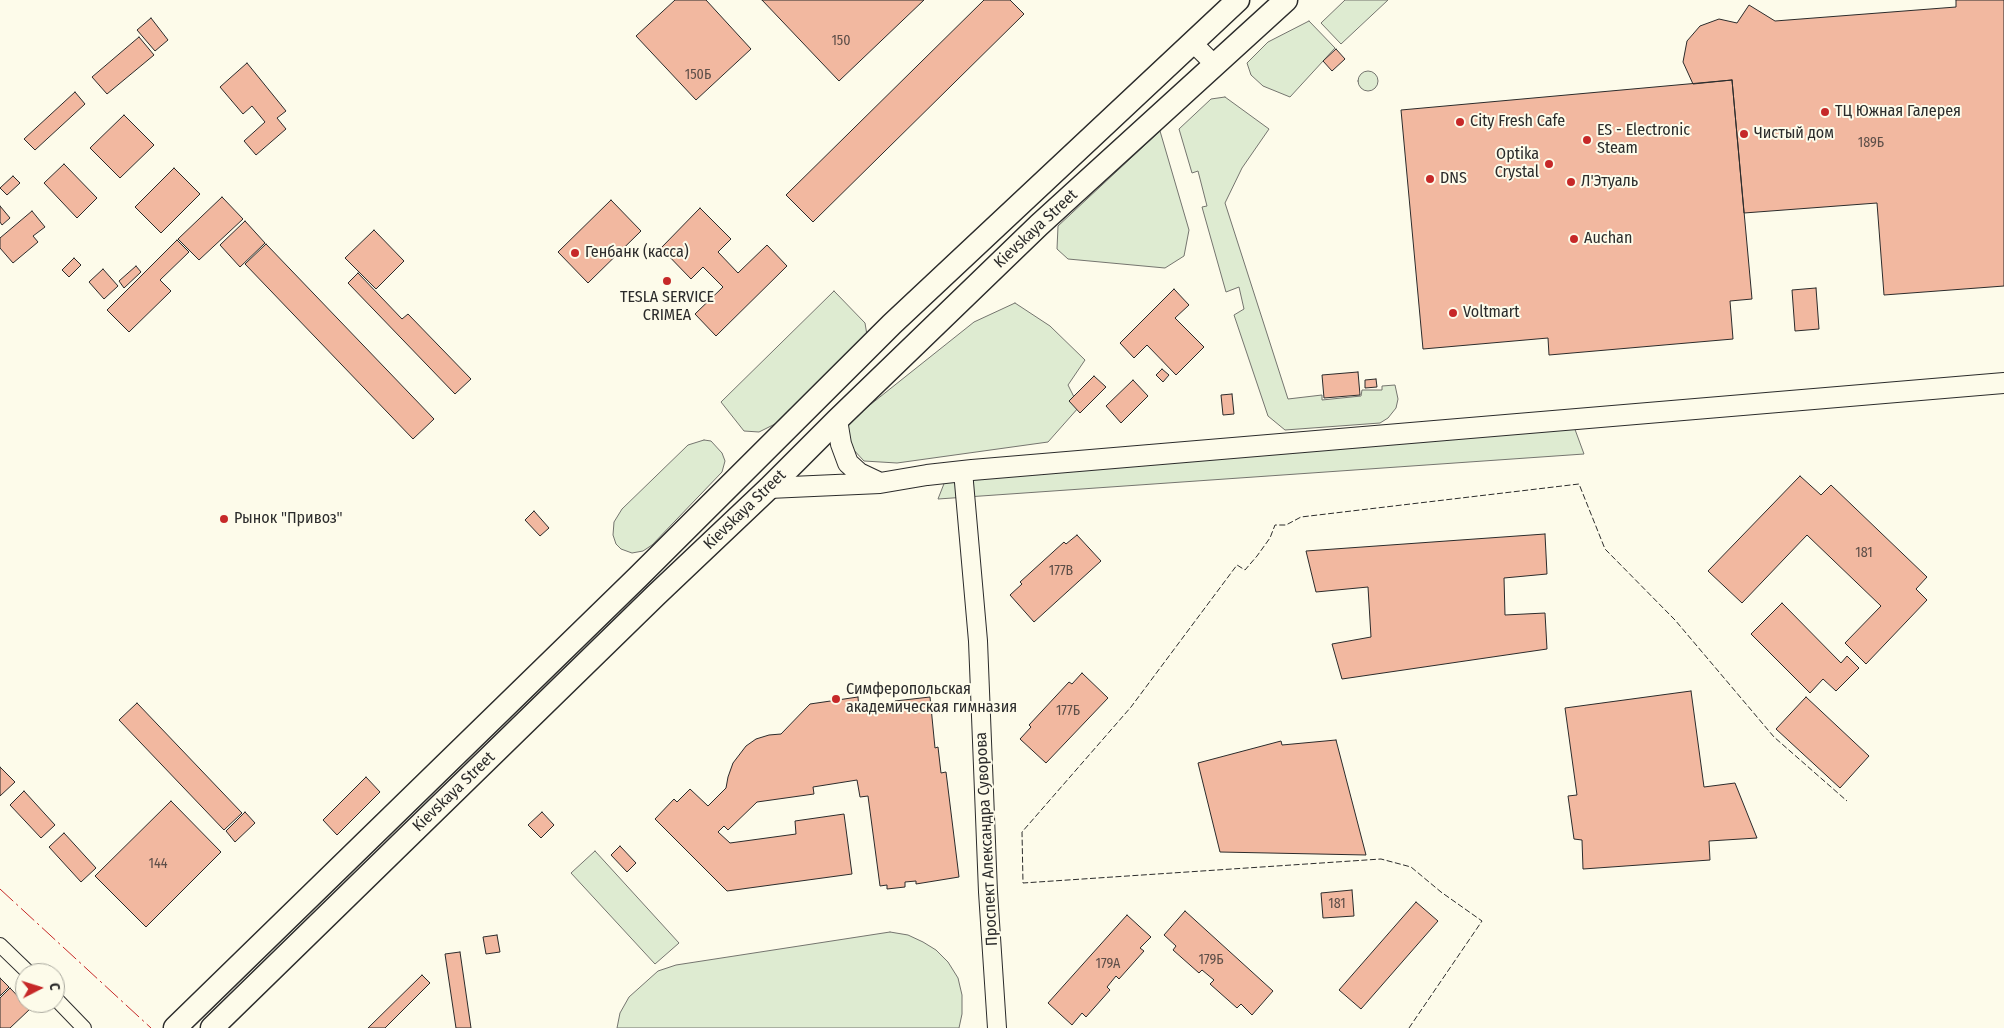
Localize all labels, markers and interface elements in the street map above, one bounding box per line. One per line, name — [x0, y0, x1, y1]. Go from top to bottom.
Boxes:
house number: 150 — [831, 33, 851, 49]
house number: 150Б — [685, 67, 711, 83]
place label: ТЦ Южная Галерея — [1835, 102, 1961, 122]
marker: ТЦ Южная Галерея — [1819, 106, 1831, 118]
place label: City Fresh Cafe — [1470, 112, 1565, 132]
marker: City Fresh Cafe — [1454, 116, 1466, 128]
place label: ES - Electronic Steam — [1597, 121, 1690, 159]
place label: Чистый дом — [1754, 124, 1834, 144]
marker: Чистый дом — [1738, 128, 1750, 140]
marker: ES - Electronic Steam — [1581, 134, 1593, 146]
house number: 189Б — [1858, 135, 1884, 151]
place label: Optika Crystal — [1495, 145, 1539, 183]
marker: Optika Crystal — [1543, 158, 1555, 170]
place label: DNS — [1440, 169, 1467, 189]
place label: Л'Этуаль — [1581, 172, 1638, 192]
marker: DNS — [1424, 173, 1436, 185]
marker: Л'Этуаль — [1565, 176, 1577, 188]
street label: Kievskaya Street — [990, 186, 1082, 272]
place label: Auchan — [1584, 229, 1632, 249]
marker: Auchan — [1568, 233, 1580, 245]
place label: Генбанк (касса) — [585, 243, 689, 263]
marker: Генбанк (касса) — [569, 247, 581, 259]
marker: TESLA SERVICE CRIMEA — [661, 275, 673, 287]
place label: TESLA SERVICE CRIMEA — [620, 288, 714, 326]
place label: Voltmart — [1463, 303, 1520, 323]
marker: Voltmart — [1447, 307, 1459, 319]
street label: Kievskaya Street — [700, 466, 790, 554]
place label: Рынок "Привоз" — [234, 509, 343, 529]
marker: Рынок "Привоз" — [218, 513, 230, 525]
house number: 181 — [1855, 545, 1873, 561]
house number: 177В — [1049, 563, 1073, 579]
place label: Симферопольская академическая гимназия — [846, 680, 1017, 718]
marker: Симферопольская академическая гимназия — [830, 693, 842, 705]
house number: 177Б — [1056, 703, 1080, 719]
street label: Проспект Александра Суворова — [972, 732, 1002, 946]
street label: Kievskaya Street — [409, 748, 499, 836]
house number: 144 — [148, 856, 168, 872]
house number: 181 — [1328, 896, 1346, 912]
house number: 179Б — [1198, 952, 1224, 968]
house number: 179А — [1096, 956, 1120, 972]
north arrow — [15, 963, 65, 1013]
text: С — [46, 982, 63, 991]

